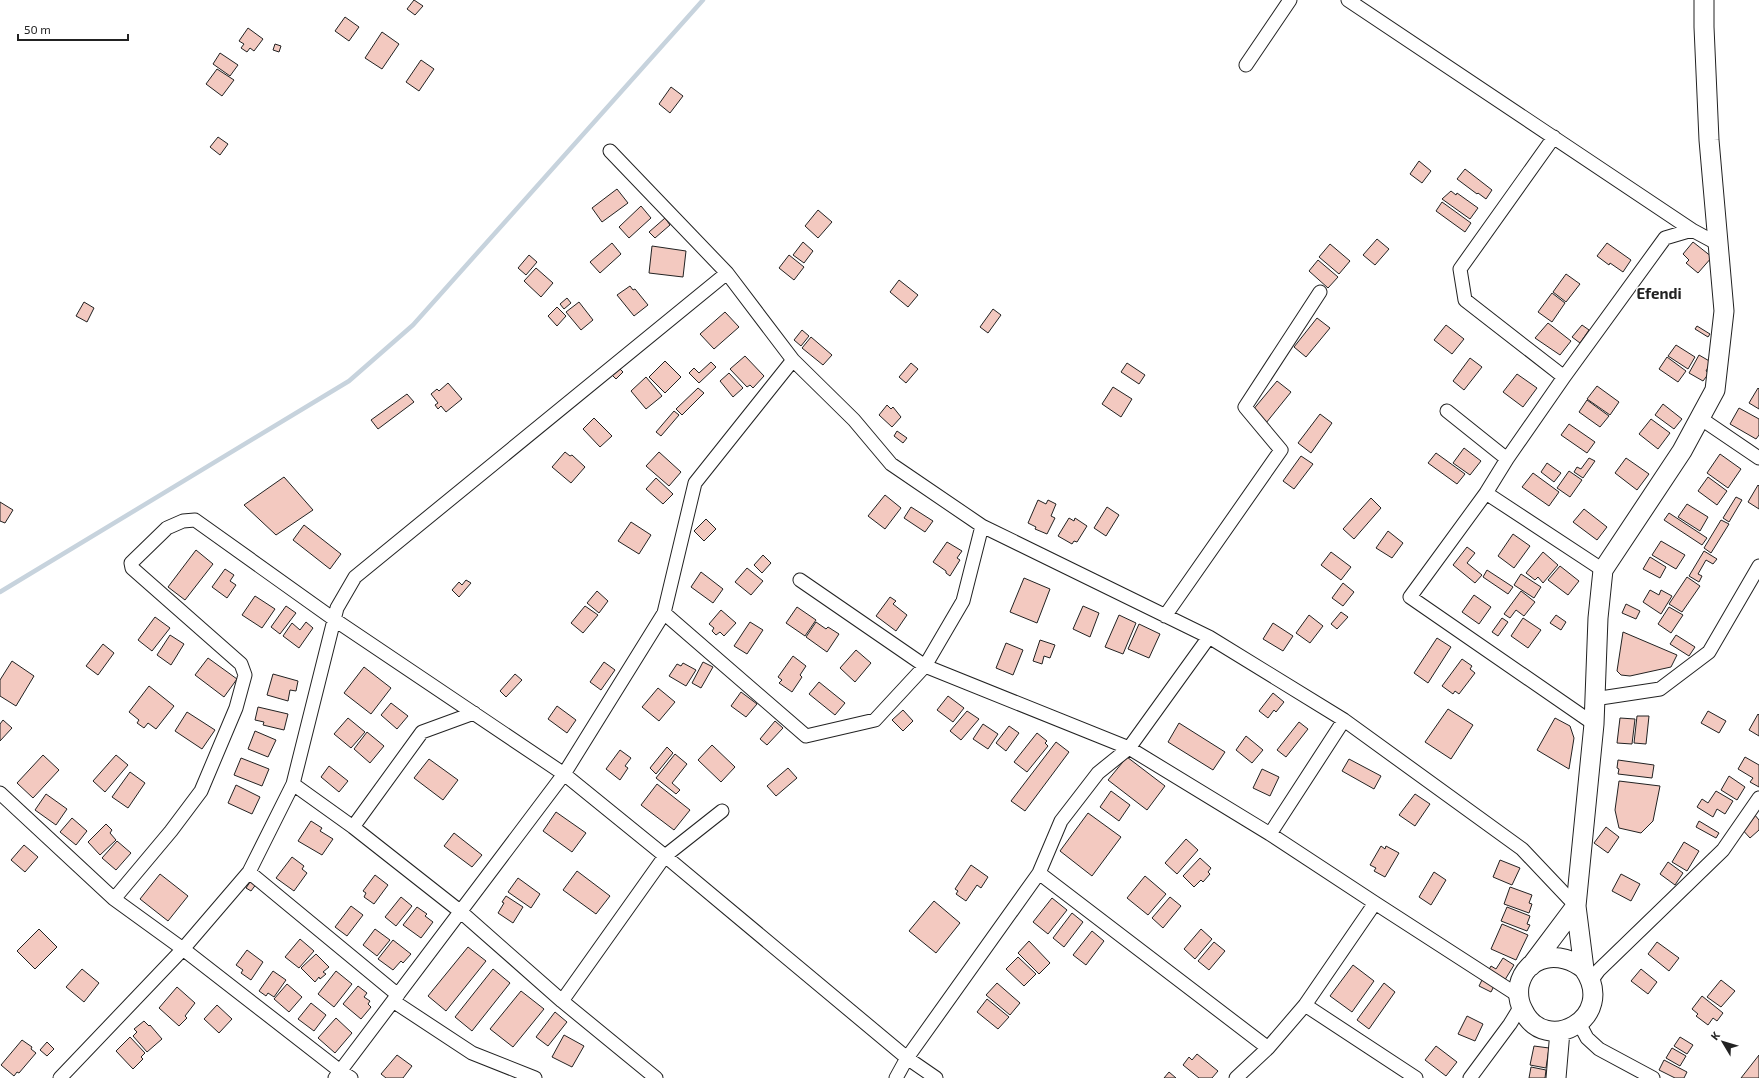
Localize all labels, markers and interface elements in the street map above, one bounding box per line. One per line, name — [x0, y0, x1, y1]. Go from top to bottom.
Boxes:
scale bar — [18, 16, 128, 42]
text: 50 m — [24, 22, 51, 36]
district label: Efendi — [1636, 284, 1682, 302]
north arrow — [1703, 1022, 1743, 1062]
text: K — [1707, 1029, 1722, 1042]

